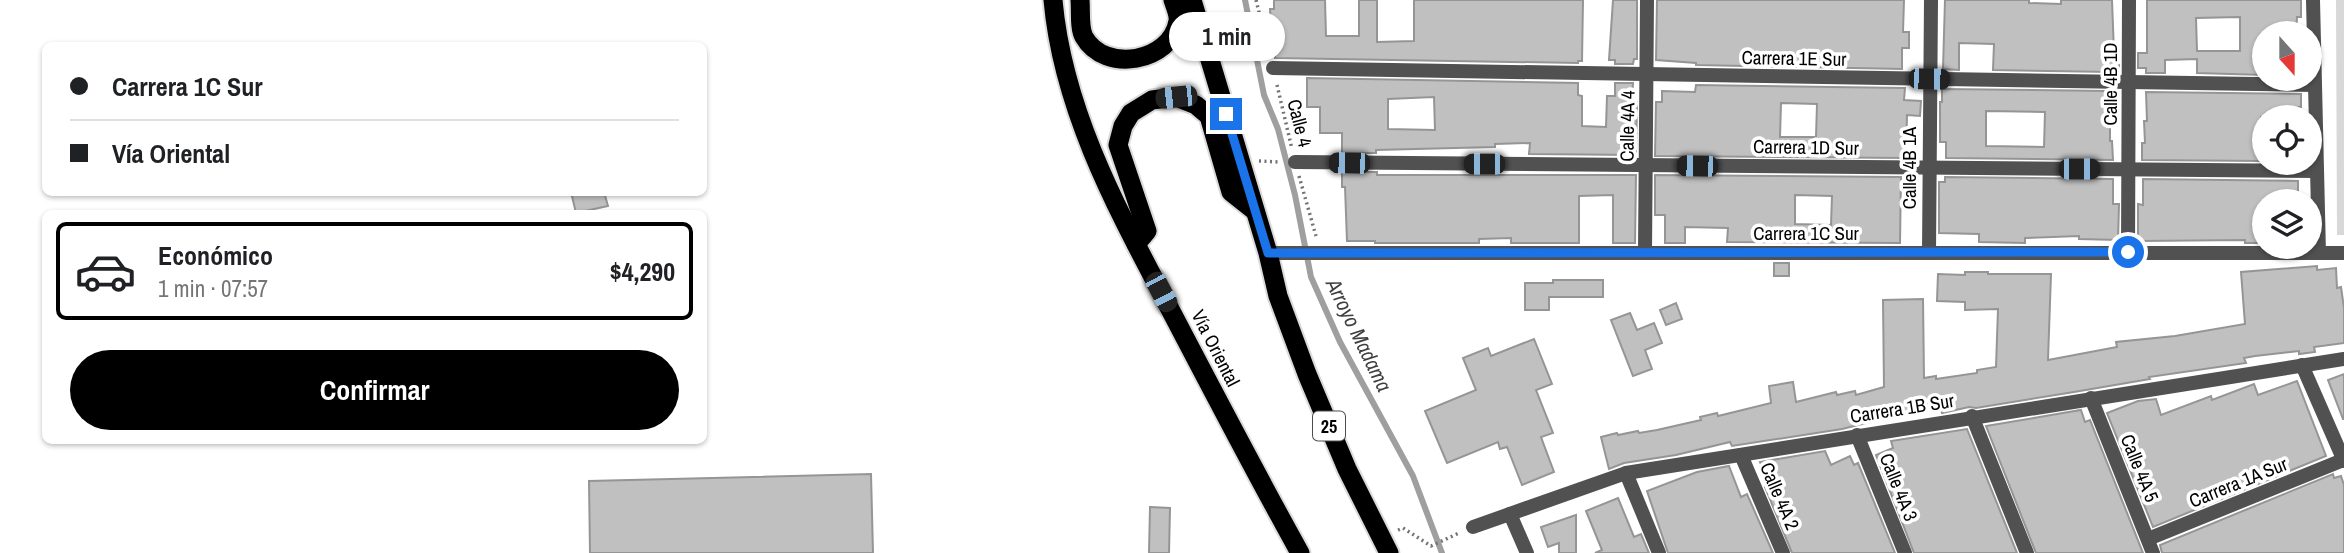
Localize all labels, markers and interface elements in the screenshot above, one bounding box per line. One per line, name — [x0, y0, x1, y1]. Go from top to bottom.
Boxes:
callout: 1 min — [1168, 12, 1284, 61]
text: 1 min — [1202, 21, 1252, 52]
north arrow — [2252, 21, 2322, 91]
map controls — [2252, 21, 2322, 259]
street label: Calle 4B 1D — [2097, 42, 2123, 126]
street label: Carrera 1E Sur — [1741, 44, 1847, 72]
car — [1908, 68, 1951, 90]
text: Carrera 1C Sur — [112, 69, 263, 104]
car — [1155, 84, 1198, 110]
street label: Calle 4A 4 — [1613, 90, 1641, 162]
street label: Calle 4 — [1282, 96, 1319, 150]
route end — [1210, 98, 1242, 130]
button: locate — [2252, 105, 2322, 175]
street label: Calle 4B 1A — [1896, 126, 1922, 209]
street label: Carrera 1D Sur — [1753, 133, 1860, 161]
text: Vía Oriental — [112, 136, 230, 171]
car — [1328, 152, 1371, 174]
car — [1464, 154, 1506, 175]
car — [1676, 155, 1719, 177]
car — [2059, 159, 2101, 180]
button: layers — [2252, 189, 2322, 259]
street label: Carrera 1C Sur — [1753, 220, 1860, 246]
route start — [2112, 236, 2144, 268]
text: Económico — [158, 238, 273, 273]
icon: car — [74, 240, 137, 303]
text: $4,290 — [610, 254, 675, 289]
car — [1142, 269, 1181, 315]
text: 1 min · 07:57 — [158, 273, 268, 304]
water label: Arroyo Madama — [1319, 273, 1399, 396]
street label: Vía Oriental — [1186, 305, 1246, 391]
button: Confirmar — [70, 350, 679, 430]
street label: Carrera 1B Sur — [1848, 387, 1957, 429]
road number: 25 — [1313, 412, 1345, 440]
street label: Calle 4A 5 — [2115, 430, 2165, 506]
street label: Calle 4A 3 — [1874, 449, 1924, 525]
street label: Carrera 1A Sur — [2185, 450, 2292, 514]
street label: Calle 4A 2 — [1754, 458, 1806, 534]

